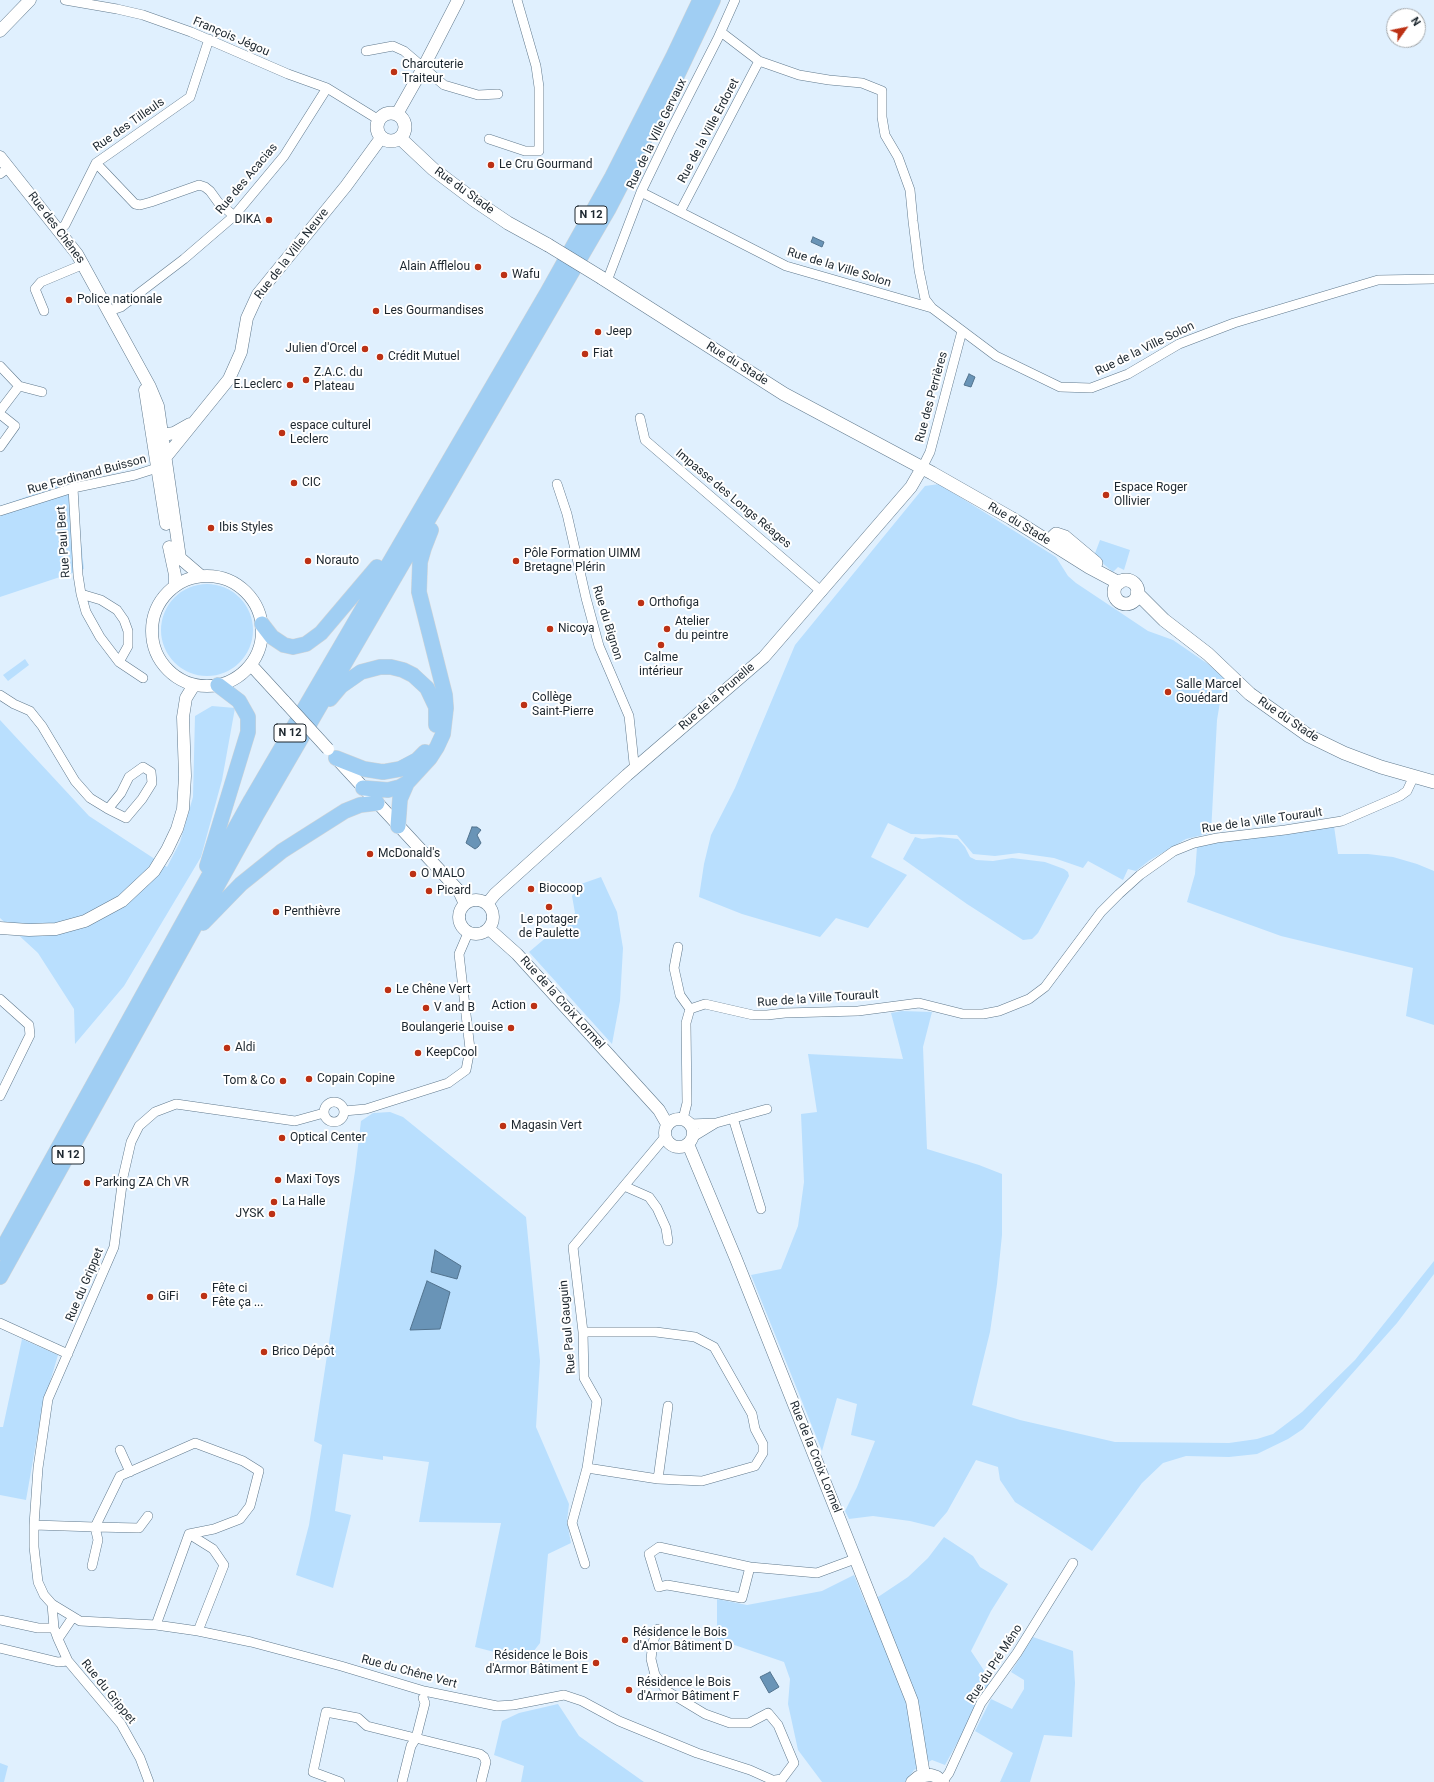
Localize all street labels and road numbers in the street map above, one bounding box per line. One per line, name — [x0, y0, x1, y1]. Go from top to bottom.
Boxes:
street label: François Jégou — [191, 14, 271, 60]
street label: Rue de la Ville Gervaux — [624, 76, 690, 192]
street label: Rue de la Ville Erdoret — [675, 76, 743, 186]
street label: Rue des Tilleuls — [91, 95, 167, 155]
street label: Rue des Acacias — [213, 141, 281, 217]
street label: Rue du Stade — [431, 164, 497, 218]
street label: Rue des Chênes — [24, 189, 88, 267]
street label: Rue de la Ville Neuve — [252, 206, 332, 302]
road number: N 12 — [575, 206, 607, 224]
street label: Rue de la Ville Solon — [785, 245, 893, 291]
street label: Rue de la Ville Solon — [1093, 319, 1197, 379]
street label: Rue du Stade — [703, 339, 771, 389]
street label: Rue des Perrières — [913, 350, 951, 444]
street label: Impasse des Longs Réages — [672, 446, 794, 552]
street label: Rue Ferdinand Buisson — [26, 452, 148, 498]
street label: Rue du Stade — [985, 500, 1053, 548]
street label: Rue Paul Bert — [54, 506, 74, 578]
street label: Rue du Bignon — [589, 584, 625, 662]
street label: Rue de la Prunelle — [676, 660, 758, 734]
street label: Rue du Stade — [1255, 694, 1321, 746]
road number: N 12 — [274, 724, 306, 742]
street label: Rue de la Ville Tourault — [1201, 805, 1323, 837]
street label: Rue de la Croix Lormel — [517, 954, 607, 1052]
street label: Rue de la Ville Tourault — [757, 988, 879, 1010]
road number: N 12 — [52, 1146, 84, 1164]
street label: Rue du Grippet — [63, 1246, 107, 1324]
street label: Rue Paul Gauguin — [557, 1279, 579, 1375]
street label: Rue de la Croix Lormel — [786, 1399, 844, 1515]
street label: Rue du Pré Méno — [964, 1622, 1026, 1706]
street label: Rue du Chêne Vert — [360, 1652, 458, 1692]
street label: Rue du Grippet — [78, 1657, 138, 1727]

